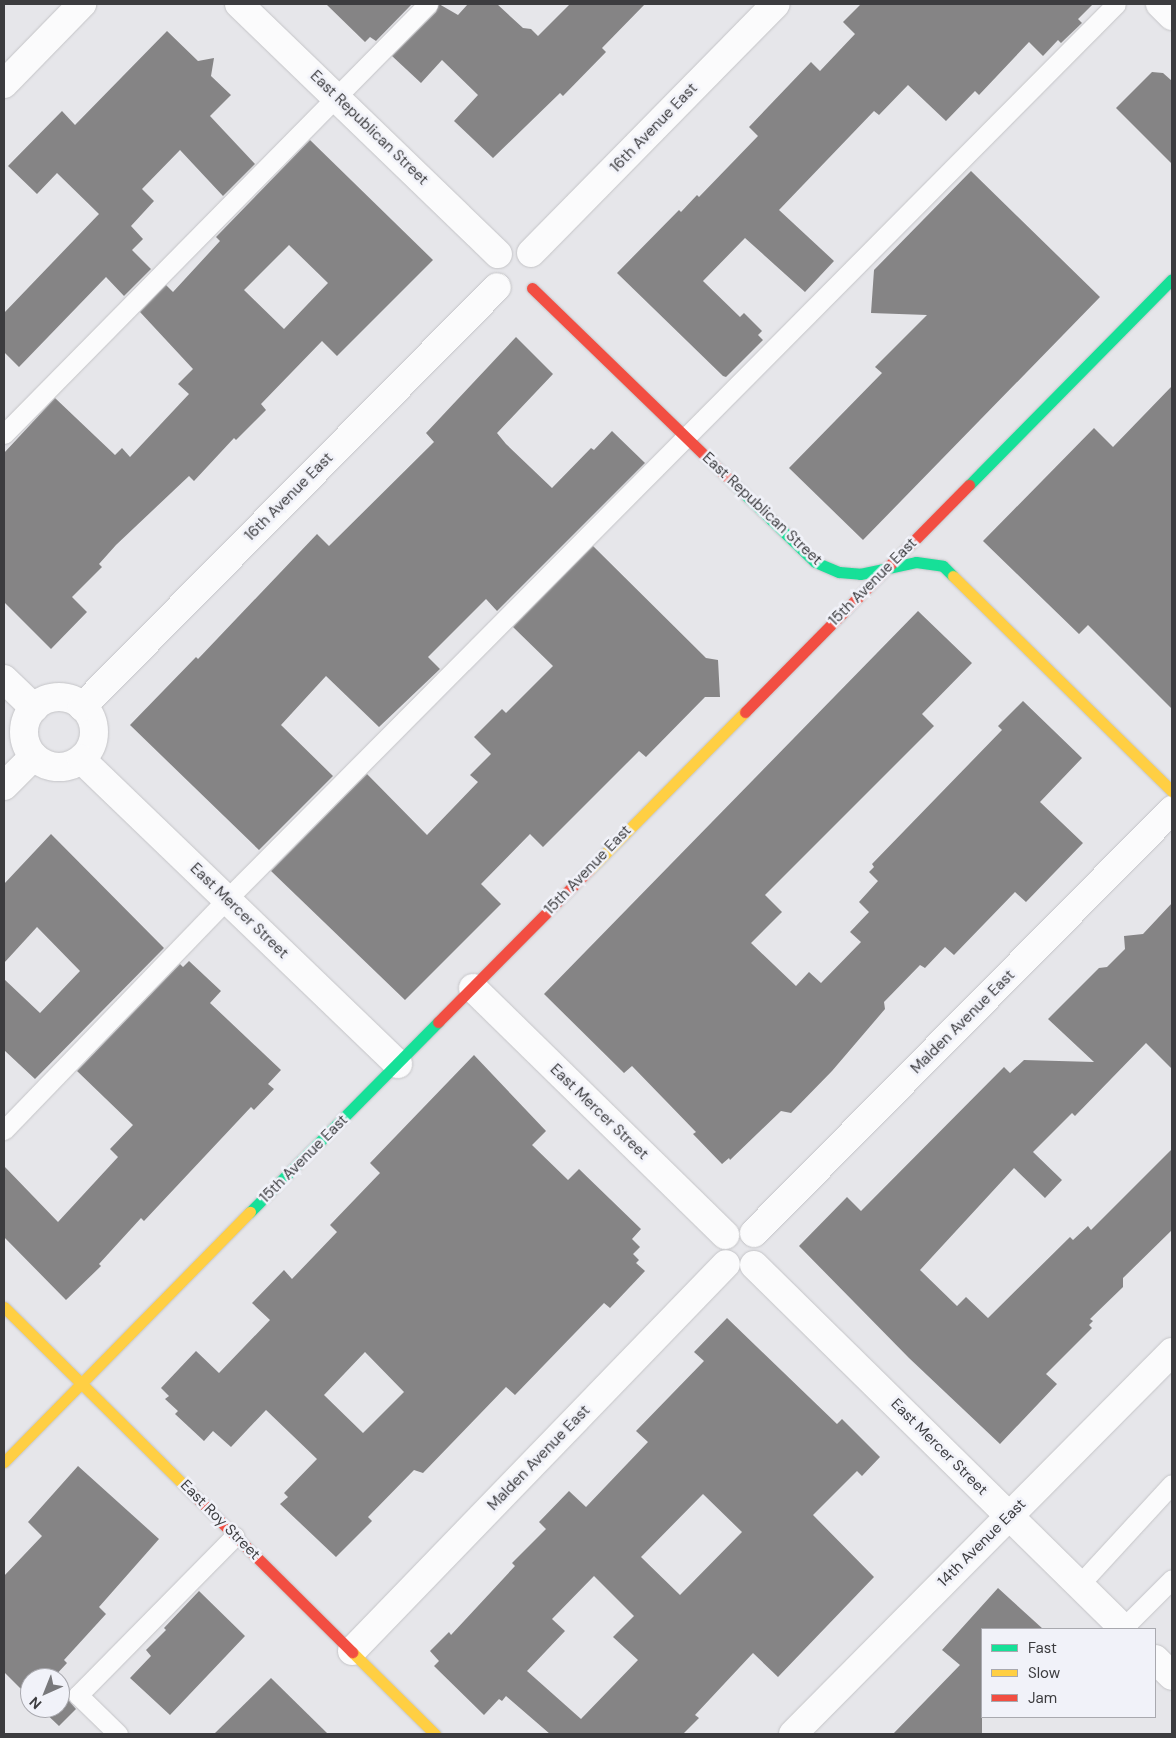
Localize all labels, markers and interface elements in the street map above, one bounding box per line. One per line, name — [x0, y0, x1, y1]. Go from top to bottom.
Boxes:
street label: East Republican Street — [306, 67, 432, 189]
street label: 16th Avenue East — [607, 80, 701, 176]
street label: 16th Avenue East — [241, 449, 337, 545]
street label: East Republican Street — [699, 449, 825, 569]
street label: 15th Avenue East — [825, 534, 921, 630]
street label: 15th Avenue East — [541, 822, 635, 918]
street label: East Mercer Street — [186, 860, 292, 962]
street label: Malden Avenue East — [907, 966, 1019, 1078]
street label: East Mercer Street — [546, 1061, 652, 1163]
street label: 15th Avenue East — [256, 1111, 352, 1207]
street label: East Mercer Street — [887, 1395, 991, 1499]
street label: Malden Avenue East — [484, 1402, 594, 1514]
street label: East Roy Street — [176, 1476, 264, 1564]
street label: 14th Avenue East — [934, 1495, 1030, 1591]
legend — [981, 1628, 1156, 1718]
text: Fast — [1028, 1638, 1057, 1658]
text: Slow — [1028, 1663, 1060, 1683]
north arrow — [20, 1668, 70, 1718]
text: Jam — [1028, 1688, 1057, 1708]
text: N — [25, 1693, 45, 1713]

